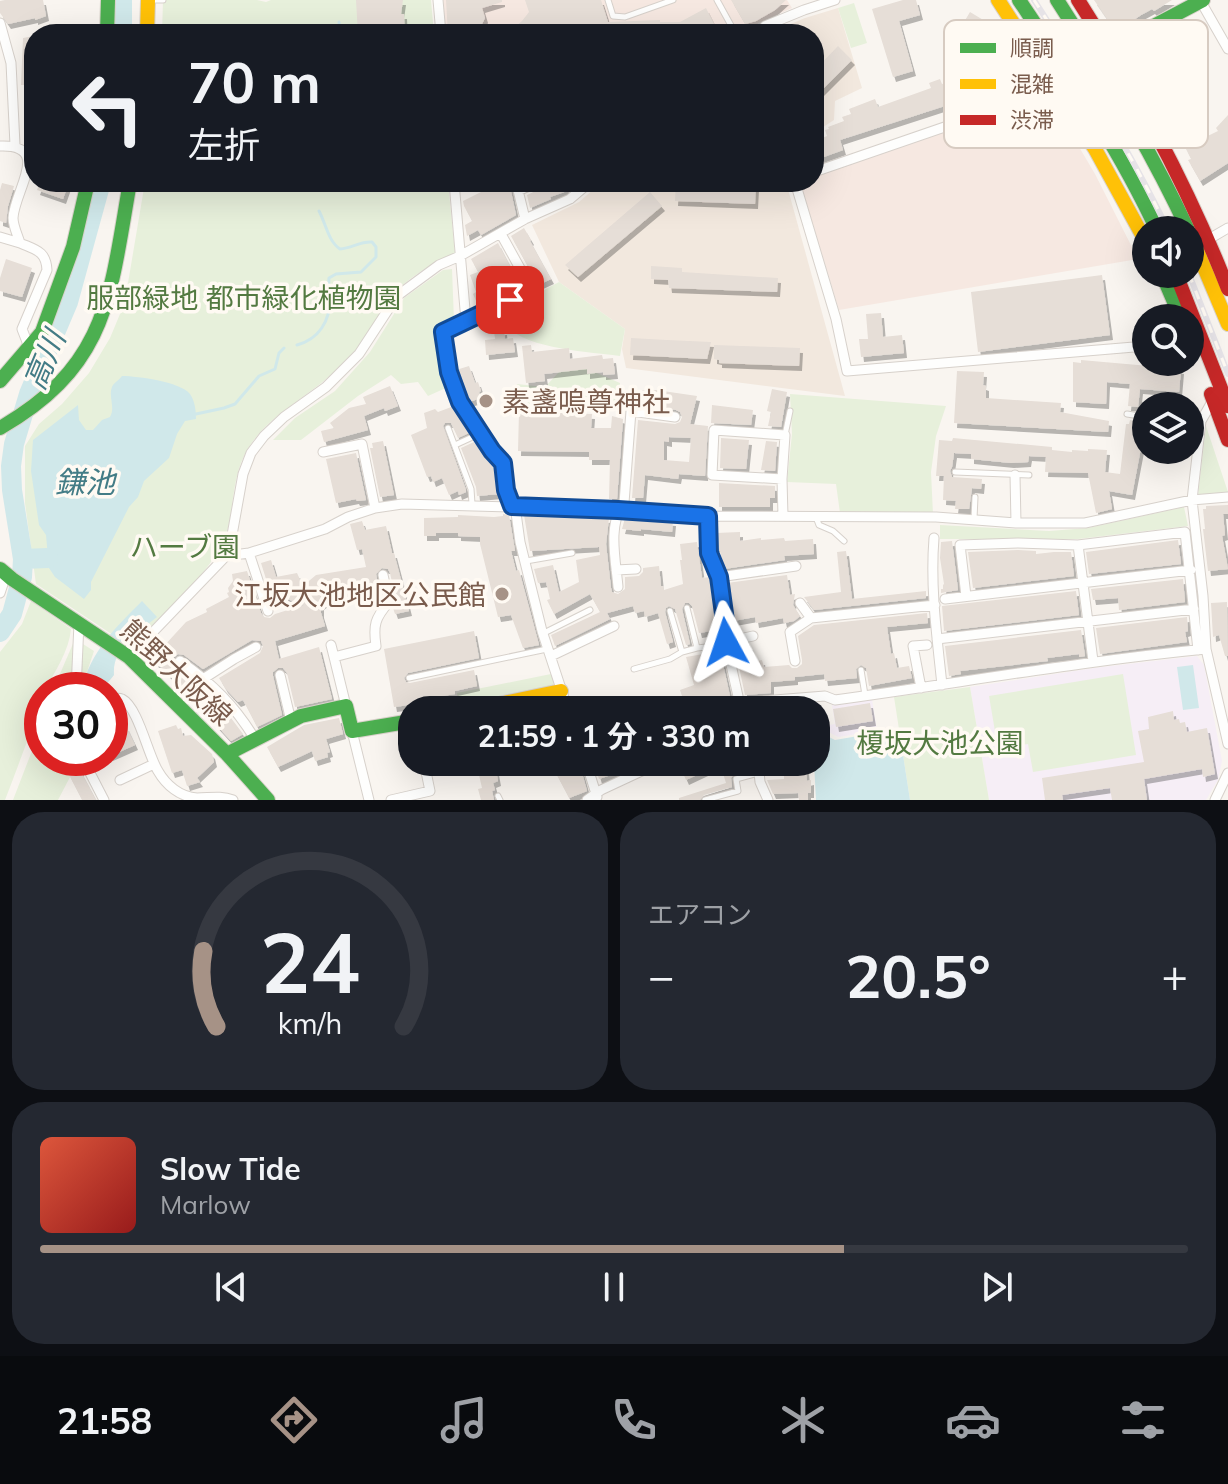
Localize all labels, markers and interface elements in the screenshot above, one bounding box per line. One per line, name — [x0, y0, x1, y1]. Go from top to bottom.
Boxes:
legend — [944, 20, 1208, 148]
text: 順調 — [1010, 34, 1054, 62]
text: 70 m — [188, 47, 321, 117]
icon: left — [56, 56, 160, 160]
text: 混雑 — [1010, 70, 1054, 98]
text: 渋滞 — [1010, 106, 1054, 134]
text: 左折 — [188, 122, 260, 167]
map controls — [1132, 216, 1204, 464]
button: sound — [1132, 216, 1204, 288]
pin — [476, 266, 544, 334]
icon: arrive — [488, 278, 532, 322]
park label: 服部緑地 都市緑化植物園 — [86, 280, 402, 315]
button: search — [1132, 304, 1204, 376]
water label: 高川 — [15, 322, 74, 395]
place label: 素盞嗚尊神社 — [502, 384, 670, 419]
marker: 素盞嗚尊神社 — [477, 392, 495, 410]
button: layers — [1132, 392, 1204, 464]
water label: 鎌池 — [55, 463, 118, 501]
park label: ハーブ園 — [130, 529, 240, 564]
place label: 江坂大池地区公民館 — [234, 577, 486, 612]
marker: 江坂大池地区公民館 — [493, 585, 511, 603]
position arrow — [684, 600, 768, 684]
street label: 熊野大阪線 — [114, 611, 240, 733]
speed limit sign: 30 — [24, 672, 128, 776]
text: 21:59 · 1 分 · 330 m — [478, 717, 750, 755]
park label: 榎坂大池公園 — [856, 725, 1024, 760]
text: エアコン — [648, 898, 752, 931]
text: 24 — [260, 909, 360, 1014]
text: 20.5° — [845, 938, 991, 1013]
text: − — [648, 948, 674, 1003]
text: + — [1162, 948, 1188, 1003]
text: km/h — [278, 1005, 342, 1041]
text: Slow Tide — [160, 1150, 301, 1188]
text: Marlow — [160, 1188, 251, 1221]
icon: previous — [209, 1265, 253, 1309]
icon: pause — [592, 1265, 636, 1309]
icon: next — [975, 1265, 1019, 1309]
icon: directions — [266, 1392, 322, 1448]
icon: music — [436, 1392, 492, 1448]
icon: phone — [606, 1392, 662, 1448]
icon: climate — [775, 1392, 831, 1448]
icon: car — [945, 1392, 1001, 1448]
icon: filters — [1115, 1392, 1171, 1448]
text: 21:58 — [57, 1398, 152, 1443]

